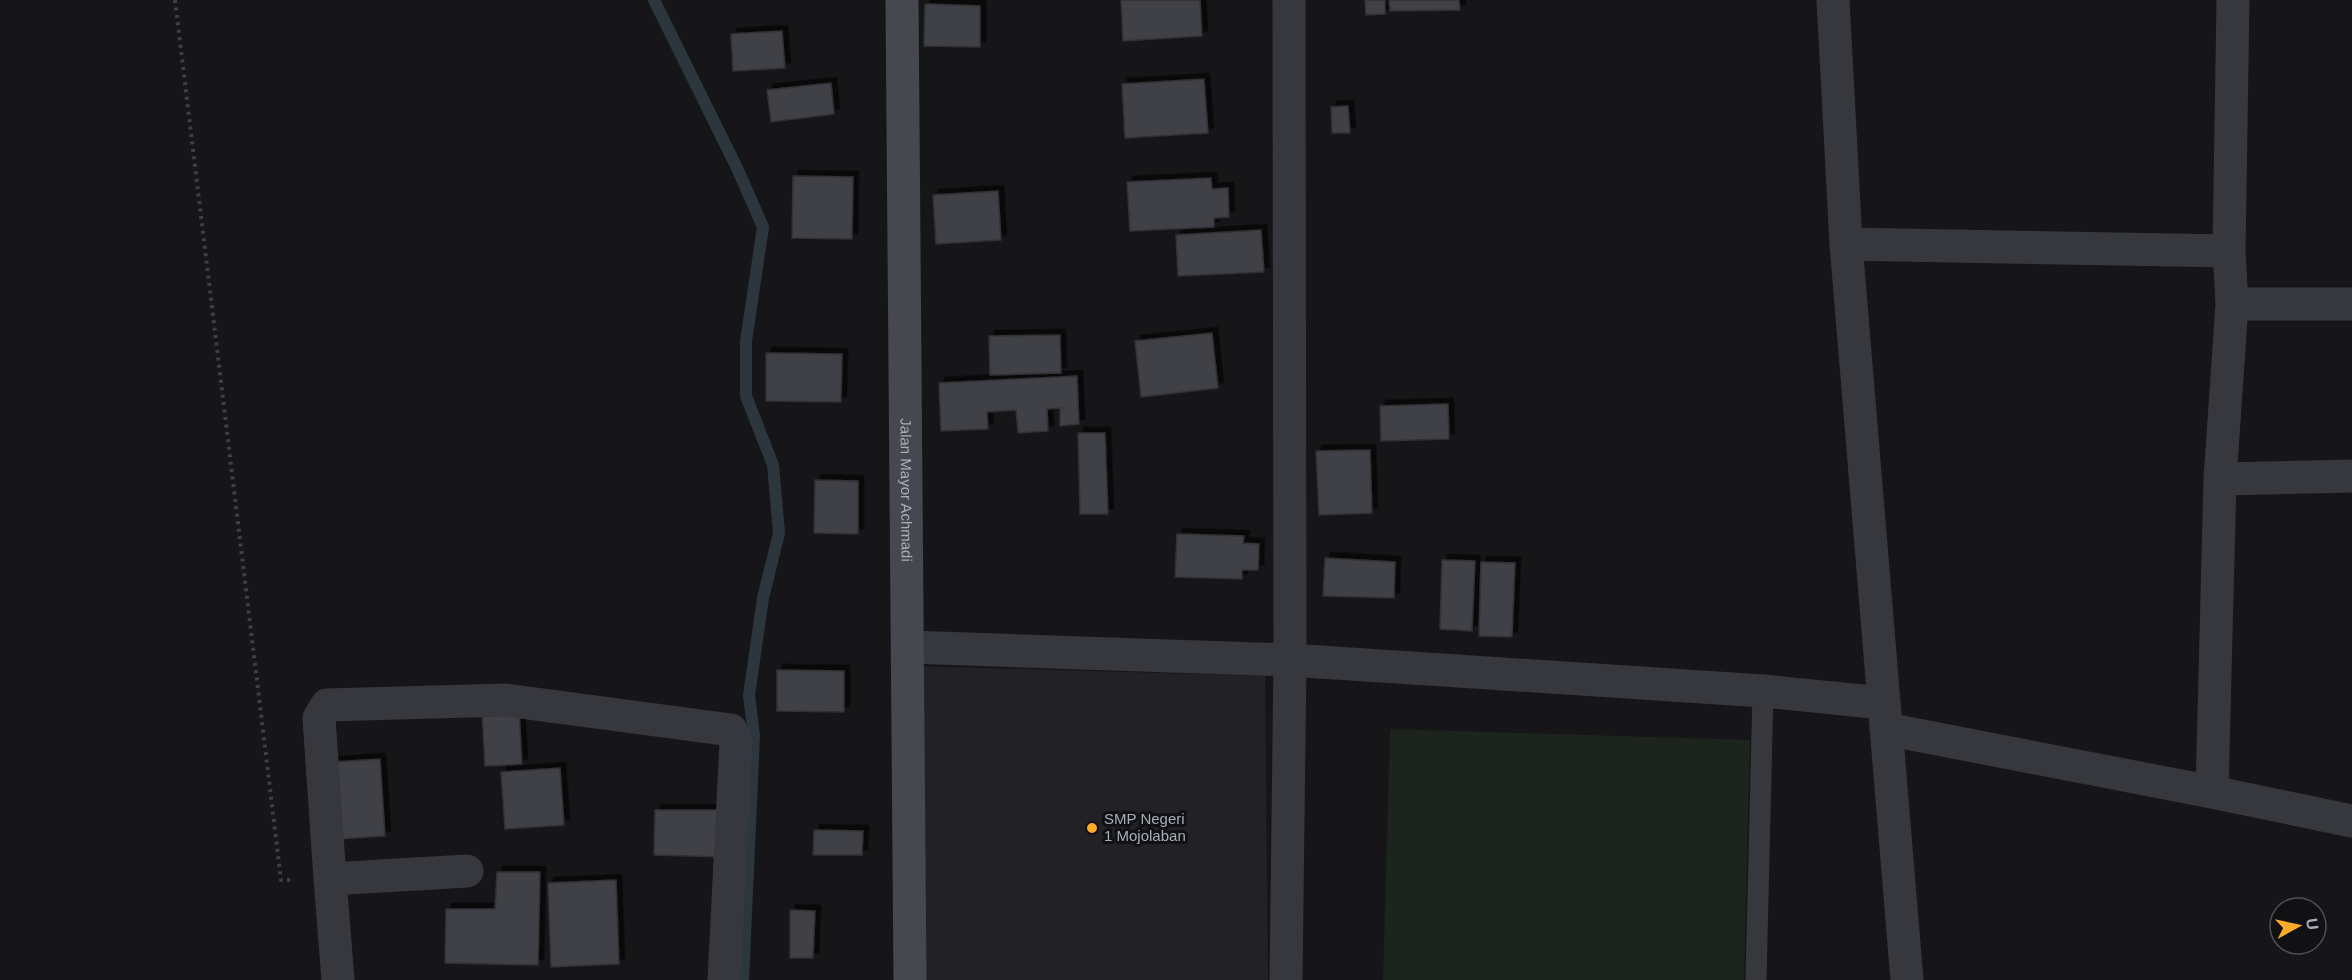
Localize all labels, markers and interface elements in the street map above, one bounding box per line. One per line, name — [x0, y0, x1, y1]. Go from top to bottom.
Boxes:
street label: Jalan Mayor Achmadi — [897, 418, 916, 562]
place label: SMP Negeri 1 Mojolaban — [1104, 810, 1186, 844]
marker: SMP Negeri 1 Mojolaban — [1085, 821, 1099, 835]
north arrow — [2268, 896, 2328, 956]
text: U — [2303, 917, 2322, 931]

